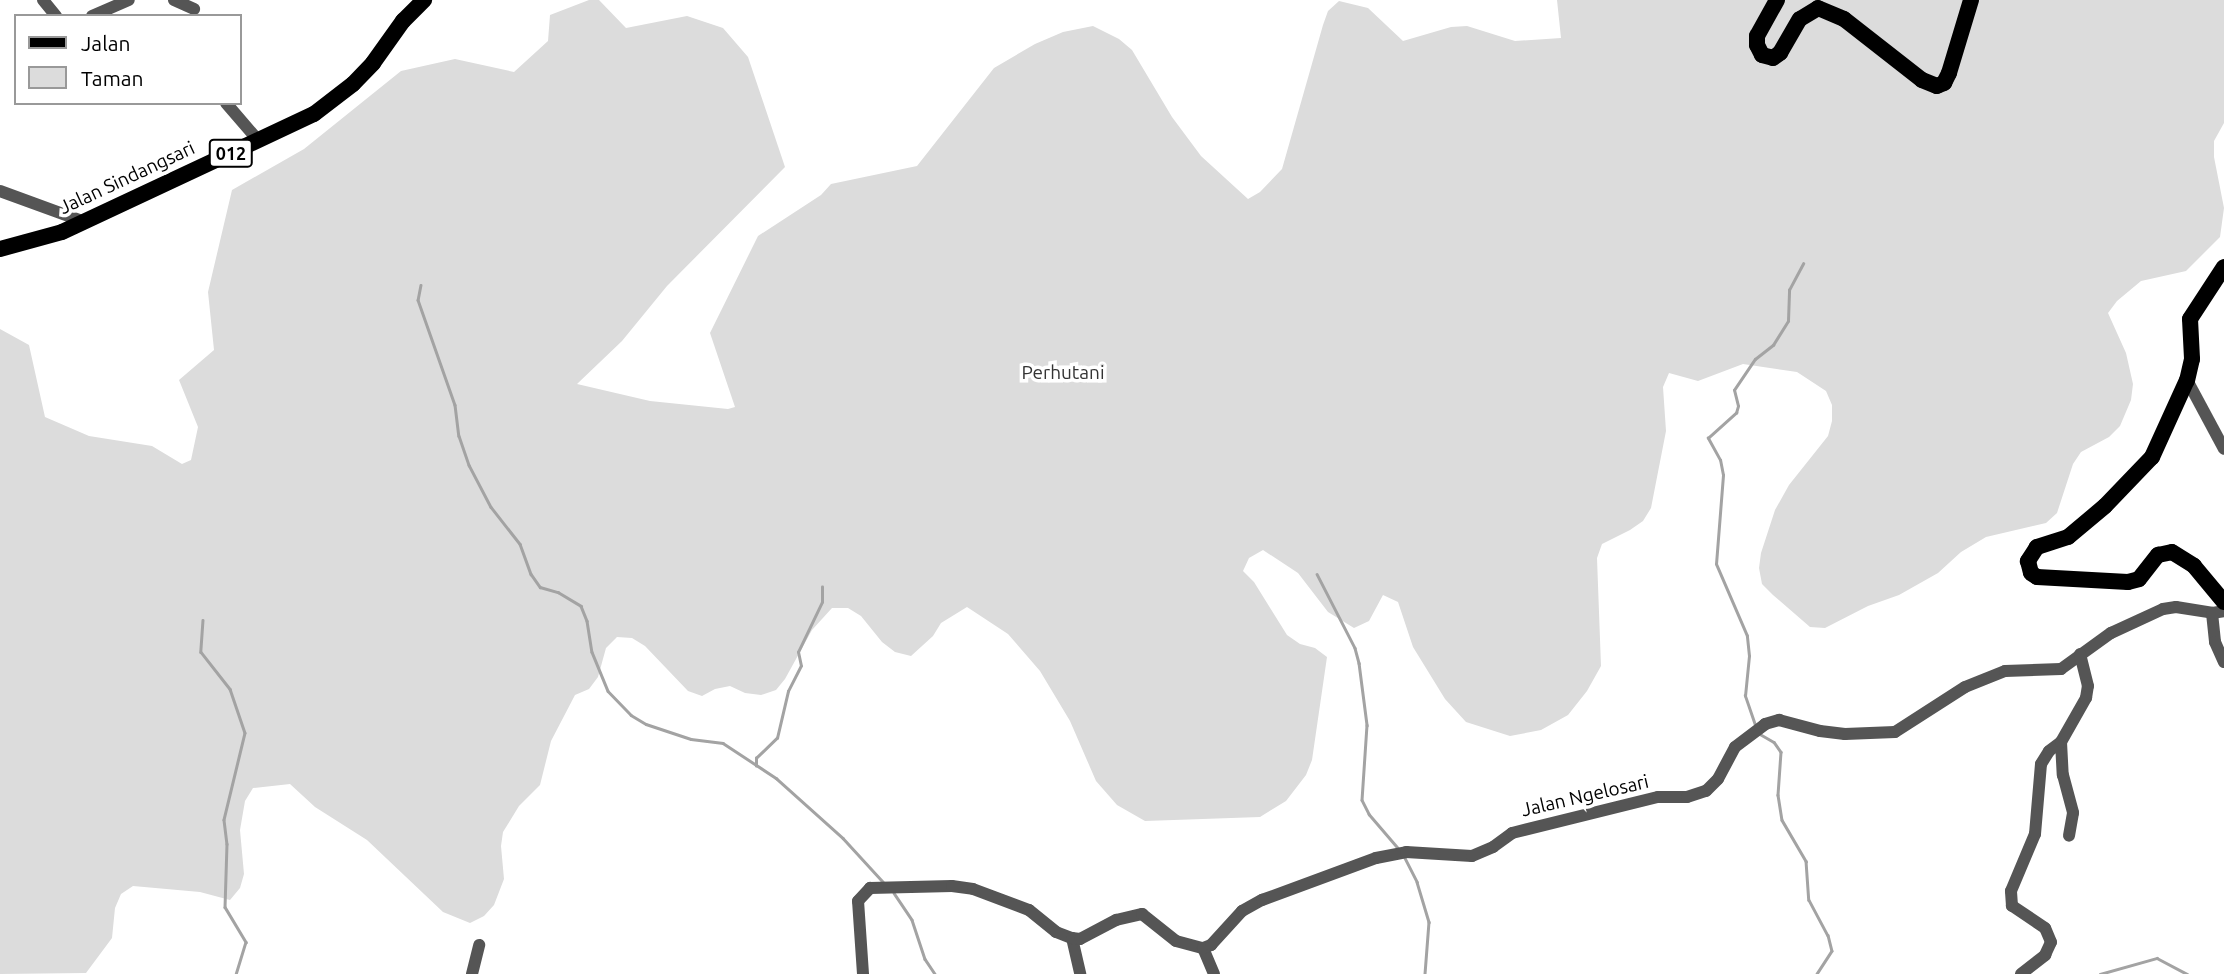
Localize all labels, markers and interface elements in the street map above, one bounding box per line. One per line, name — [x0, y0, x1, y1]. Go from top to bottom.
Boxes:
legend — [14, 14, 242, 105]
text: Jalan — [81, 31, 130, 55]
text: Taman — [81, 66, 144, 90]
street label: Jalan Sindangsari — [56, 137, 198, 219]
road number: 012 — [208, 138, 254, 168]
park label: Perhutani — [1021, 362, 1105, 384]
street label: Jalan Ngelosari — [1519, 770, 1651, 822]

